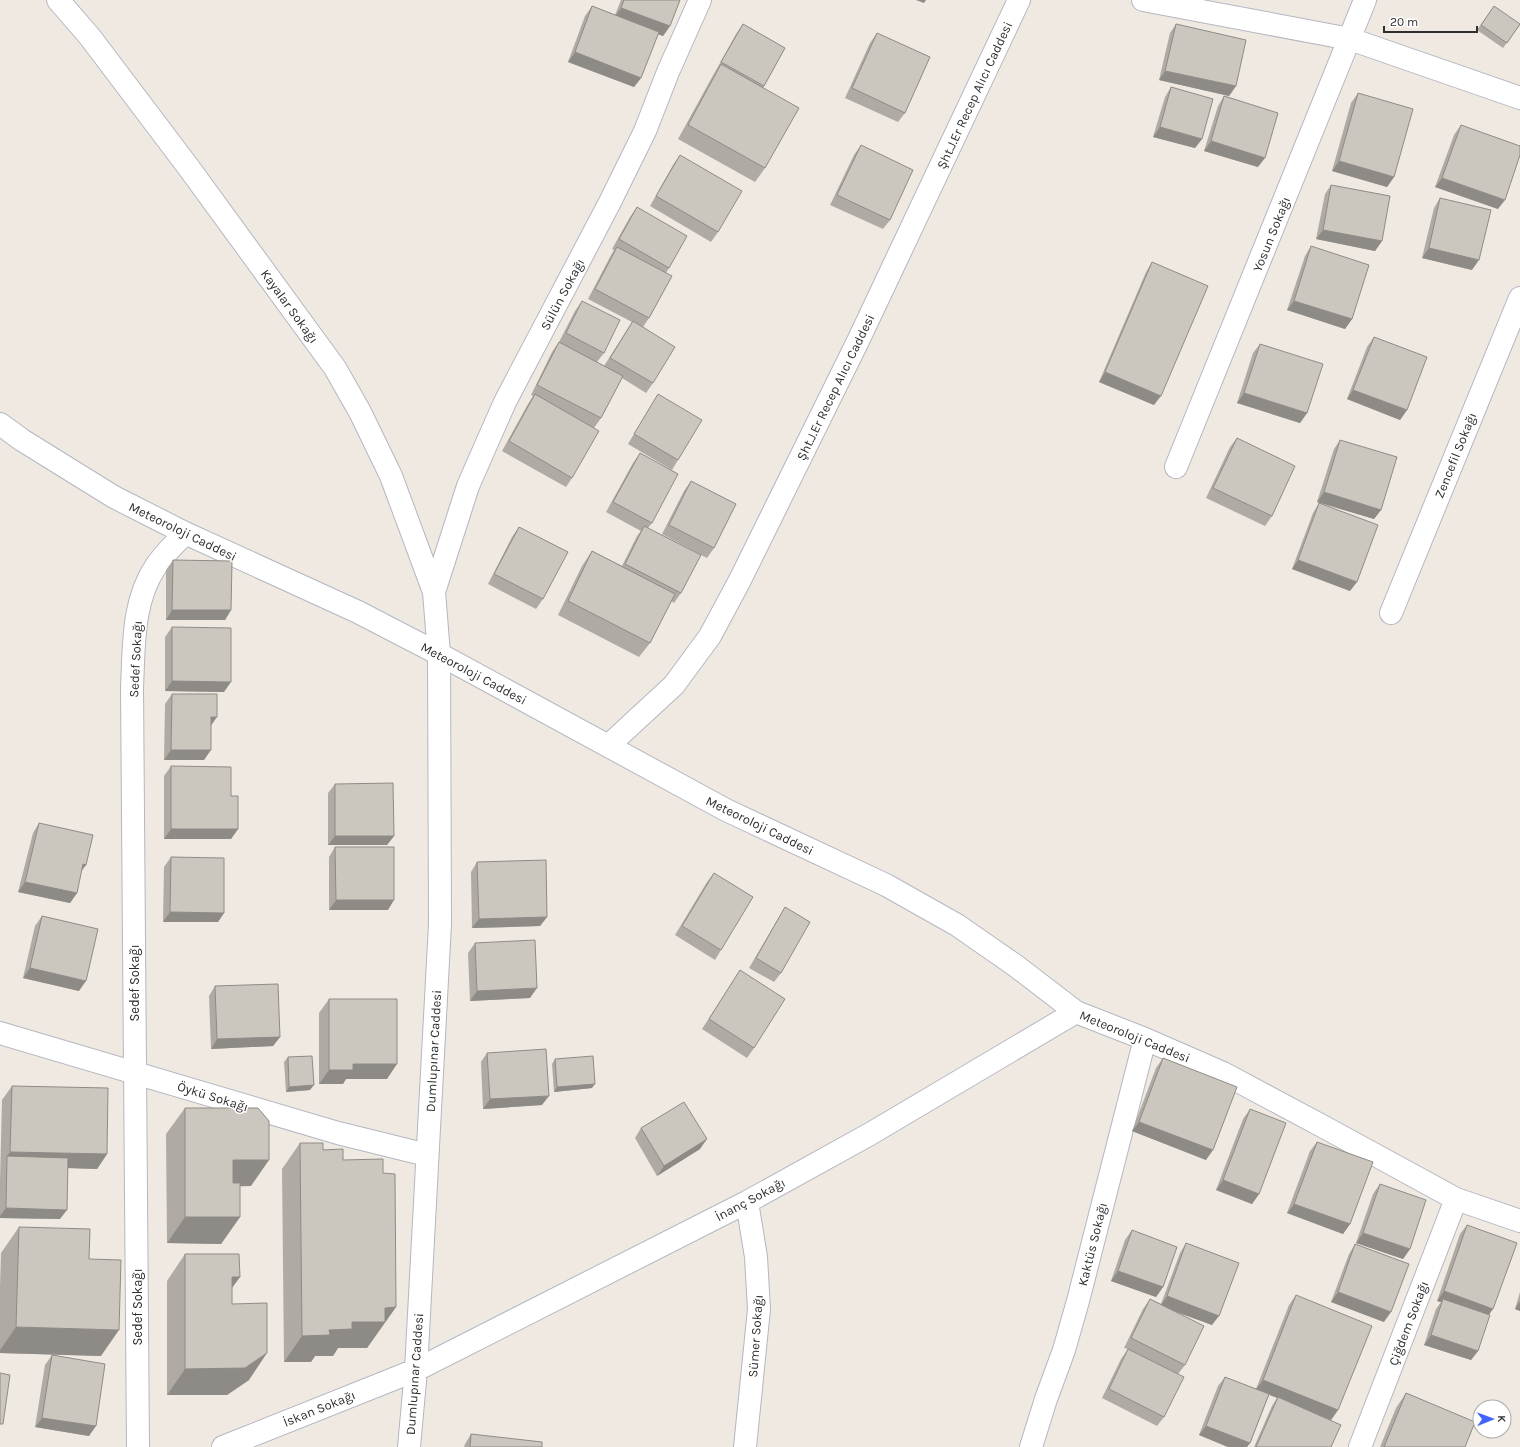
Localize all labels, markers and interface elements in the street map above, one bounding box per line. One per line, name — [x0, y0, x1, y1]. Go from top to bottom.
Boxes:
scale bar — [1384, 8, 1477, 34]
text: 20 m — [1390, 15, 1418, 29]
street label: Şht.J.Er Recep Alıcı Caddesi — [934, 19, 1015, 171]
street label: Yosun Sokağı — [1250, 194, 1293, 274]
street label: Sülün Sokağı — [537, 256, 588, 333]
street label: Kayalar Sokağı — [258, 266, 321, 346]
street label: Şht.J.Er Recep Alıcı Caddesi — [793, 312, 877, 463]
street label: Zencefil Sokağı — [1431, 410, 1480, 500]
street label: Meteoroloji Caddesi — [127, 499, 239, 564]
street label: Sedef Sokağı — [126, 620, 145, 698]
street label: Meteoroloji Caddesi — [418, 639, 529, 708]
street label: Meteoroloji Caddesi — [704, 793, 816, 858]
street label: Sedef Sokağı — [127, 944, 142, 1022]
street label: Dumlupınar Caddesi — [423, 990, 444, 1112]
street label: Meteoroloji Caddesi — [1077, 1007, 1192, 1065]
street label: Öykü Sokağı — [176, 1078, 250, 1114]
street label: İnanç Sokağı — [713, 1175, 788, 1224]
street label: Kaktüs Sokağı — [1075, 1201, 1110, 1288]
street label: Sedef Sokağı — [130, 1268, 145, 1346]
street label: Çiğdem Sokağı — [1385, 1279, 1432, 1368]
street label: Sümer Sokağı — [745, 1294, 766, 1378]
street label: Dumlupınar Caddesi — [403, 1313, 426, 1436]
street label: İskan Sokağı — [281, 1387, 357, 1430]
north arrow — [1472, 1399, 1512, 1439]
text: K — [1495, 1415, 1508, 1423]

